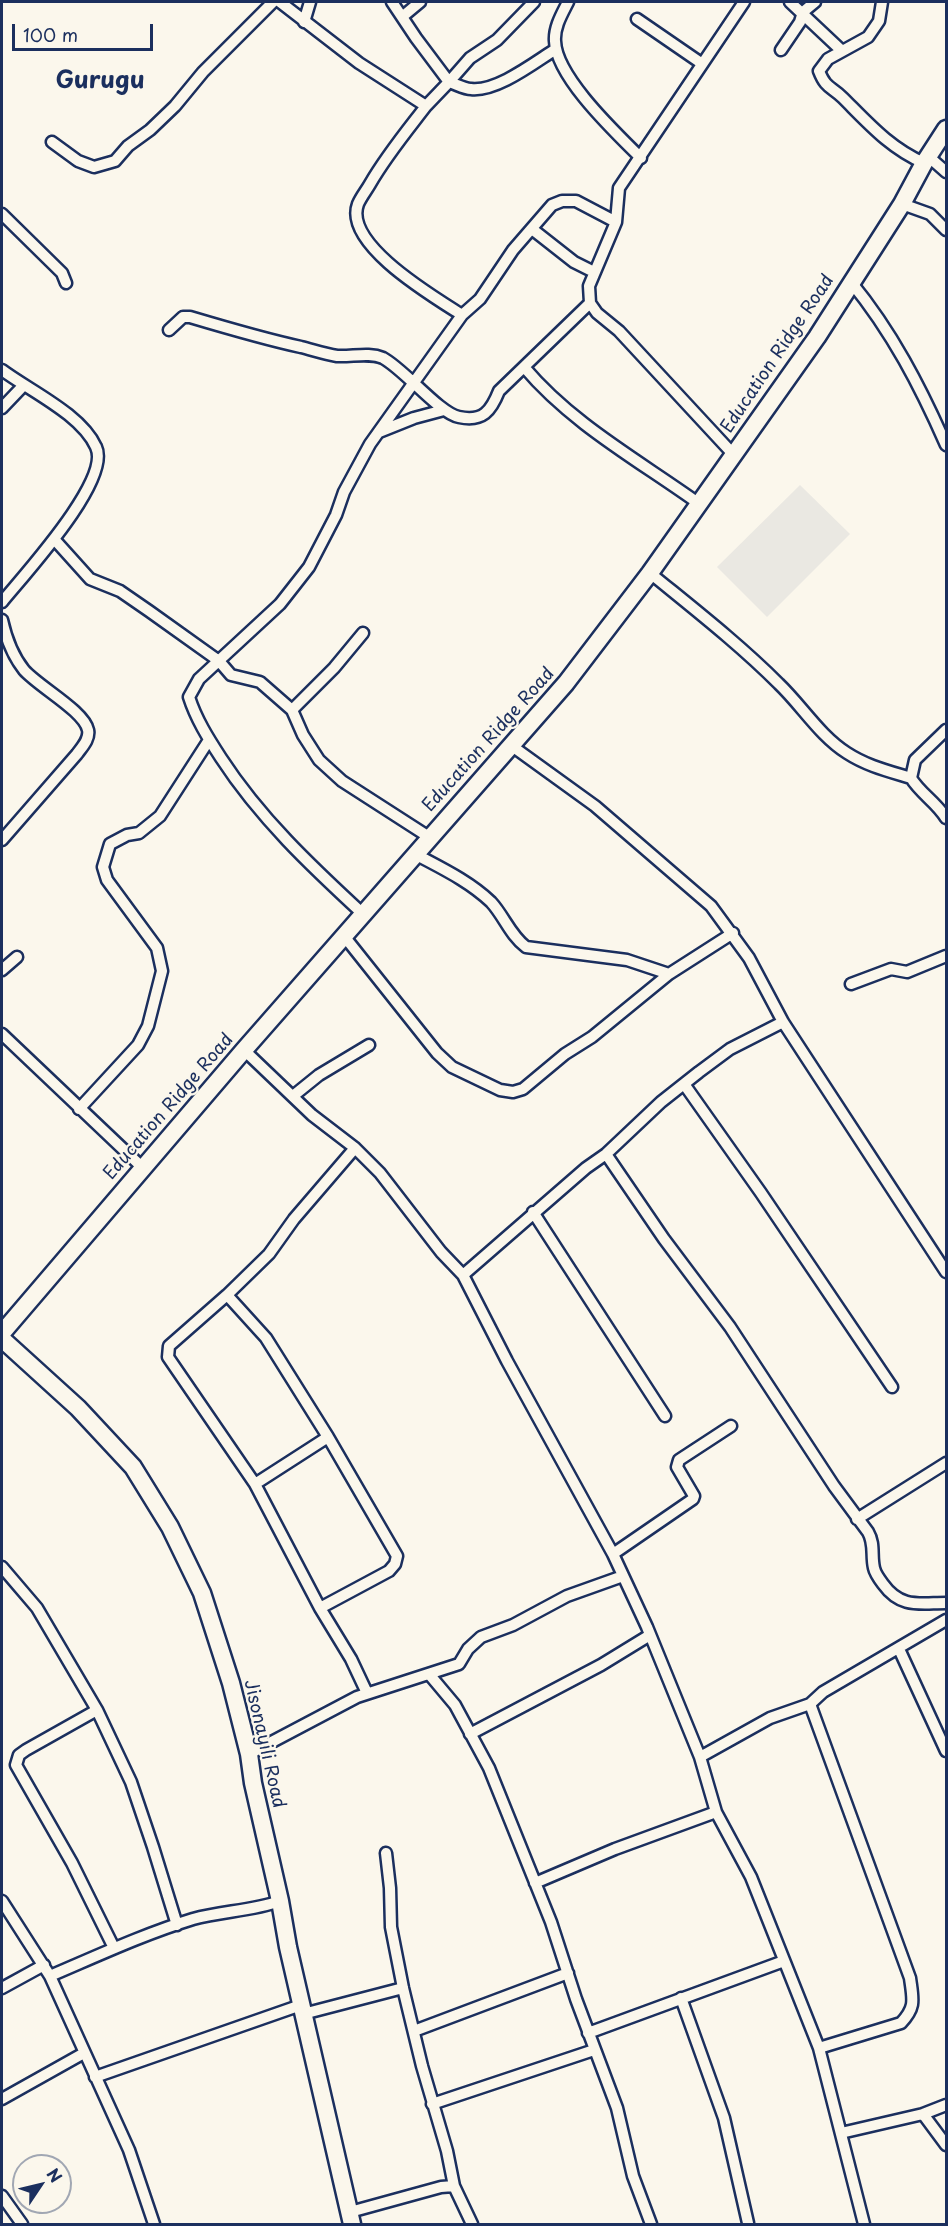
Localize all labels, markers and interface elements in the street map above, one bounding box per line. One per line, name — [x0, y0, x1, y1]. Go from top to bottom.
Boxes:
scale bar — [15, 12, 156, 50]
text: 100 m — [23, 21, 78, 48]
district label: Gurugu — [55, 67, 145, 95]
street label: Education Ridge Road — [717, 271, 839, 437]
street label: Education Ridge Road — [419, 663, 559, 817]
street label: Education Ridge Road — [100, 1030, 238, 1184]
street label: Jisonayili Road — [239, 1678, 289, 1810]
north arrow — [12, 2154, 72, 2214]
text: N — [42, 2163, 69, 2187]

